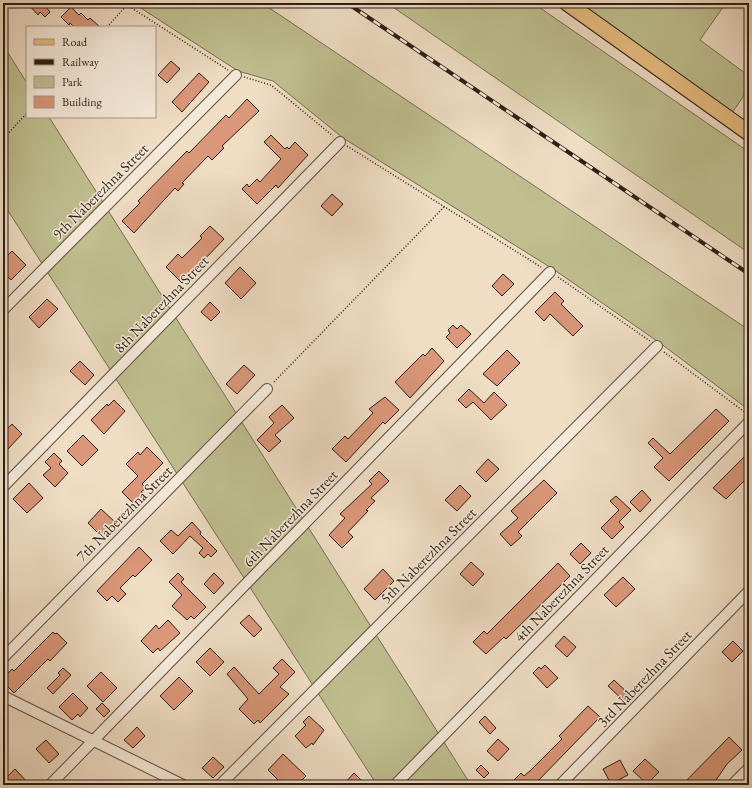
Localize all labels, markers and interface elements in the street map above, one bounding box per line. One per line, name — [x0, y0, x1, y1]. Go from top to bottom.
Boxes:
legend — [26, 26, 156, 118]
text: Road — [62, 34, 88, 50]
text: Railway — [62, 54, 100, 70]
text: Park — [62, 74, 83, 90]
text: Building — [62, 94, 103, 110]
street label: 9th Naberezhna Street — [48, 139, 152, 243]
street label: 8th Naberezhna Street — [110, 251, 213, 357]
street label: 7th Naberezhna Street — [72, 461, 176, 565]
street label: 6th Naberezhna Street — [239, 465, 342, 571]
street label: 5th Naberezhna Street — [376, 503, 480, 607]
street label: 4th Naberezhna Street — [510, 540, 613, 646]
street label: 3rd Naberezhna Street — [593, 625, 696, 731]

